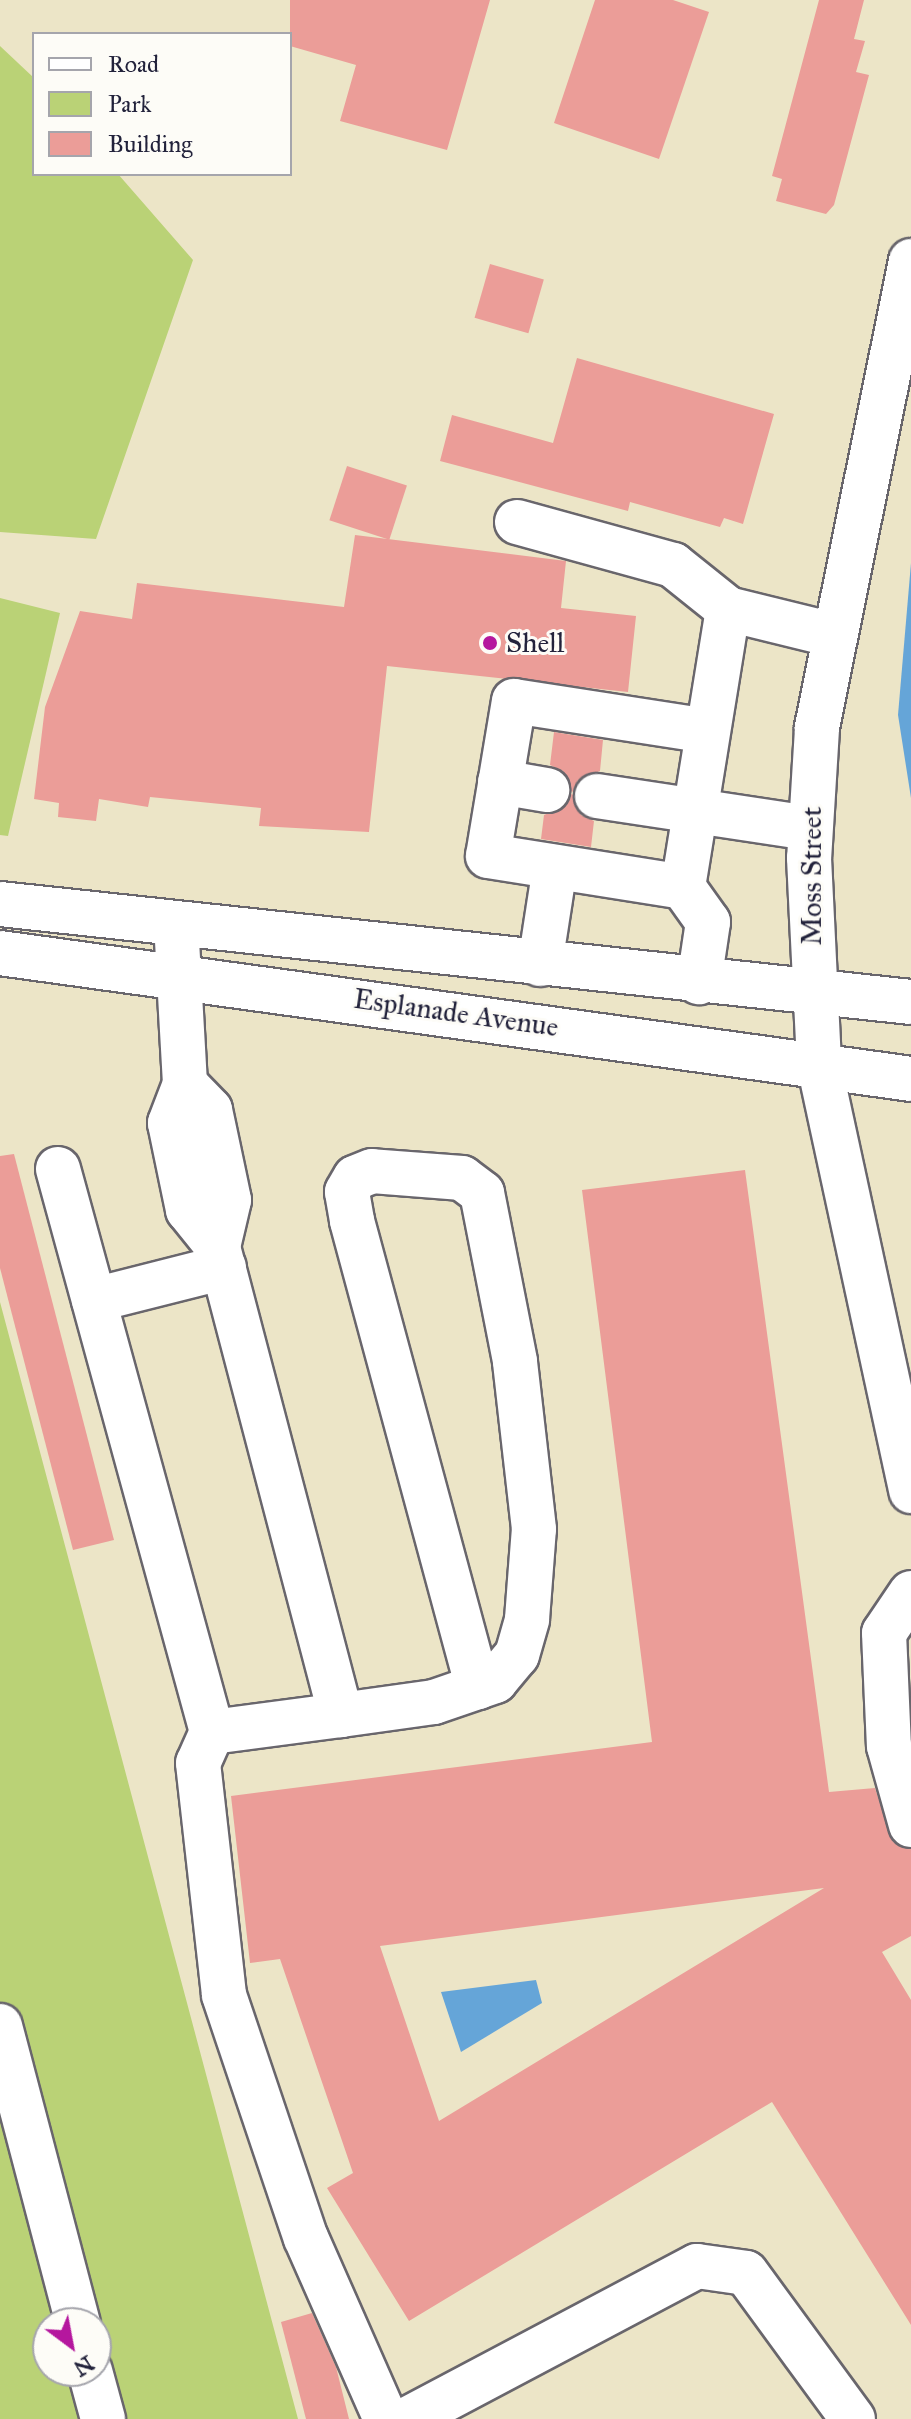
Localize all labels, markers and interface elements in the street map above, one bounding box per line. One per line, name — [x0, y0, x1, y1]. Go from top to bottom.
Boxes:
legend — [32, 32, 292, 176]
text: Road — [108, 49, 159, 79]
text: Park — [108, 89, 151, 119]
text: Building — [108, 129, 193, 159]
place label: Shell — [506, 626, 564, 660]
marker: Shell — [481, 634, 499, 652]
street label: Moss Street — [795, 807, 829, 945]
street label: Esplanade Avenue — [352, 982, 560, 1044]
north arrow — [32, 2307, 112, 2387]
text: N — [69, 2350, 99, 2382]

